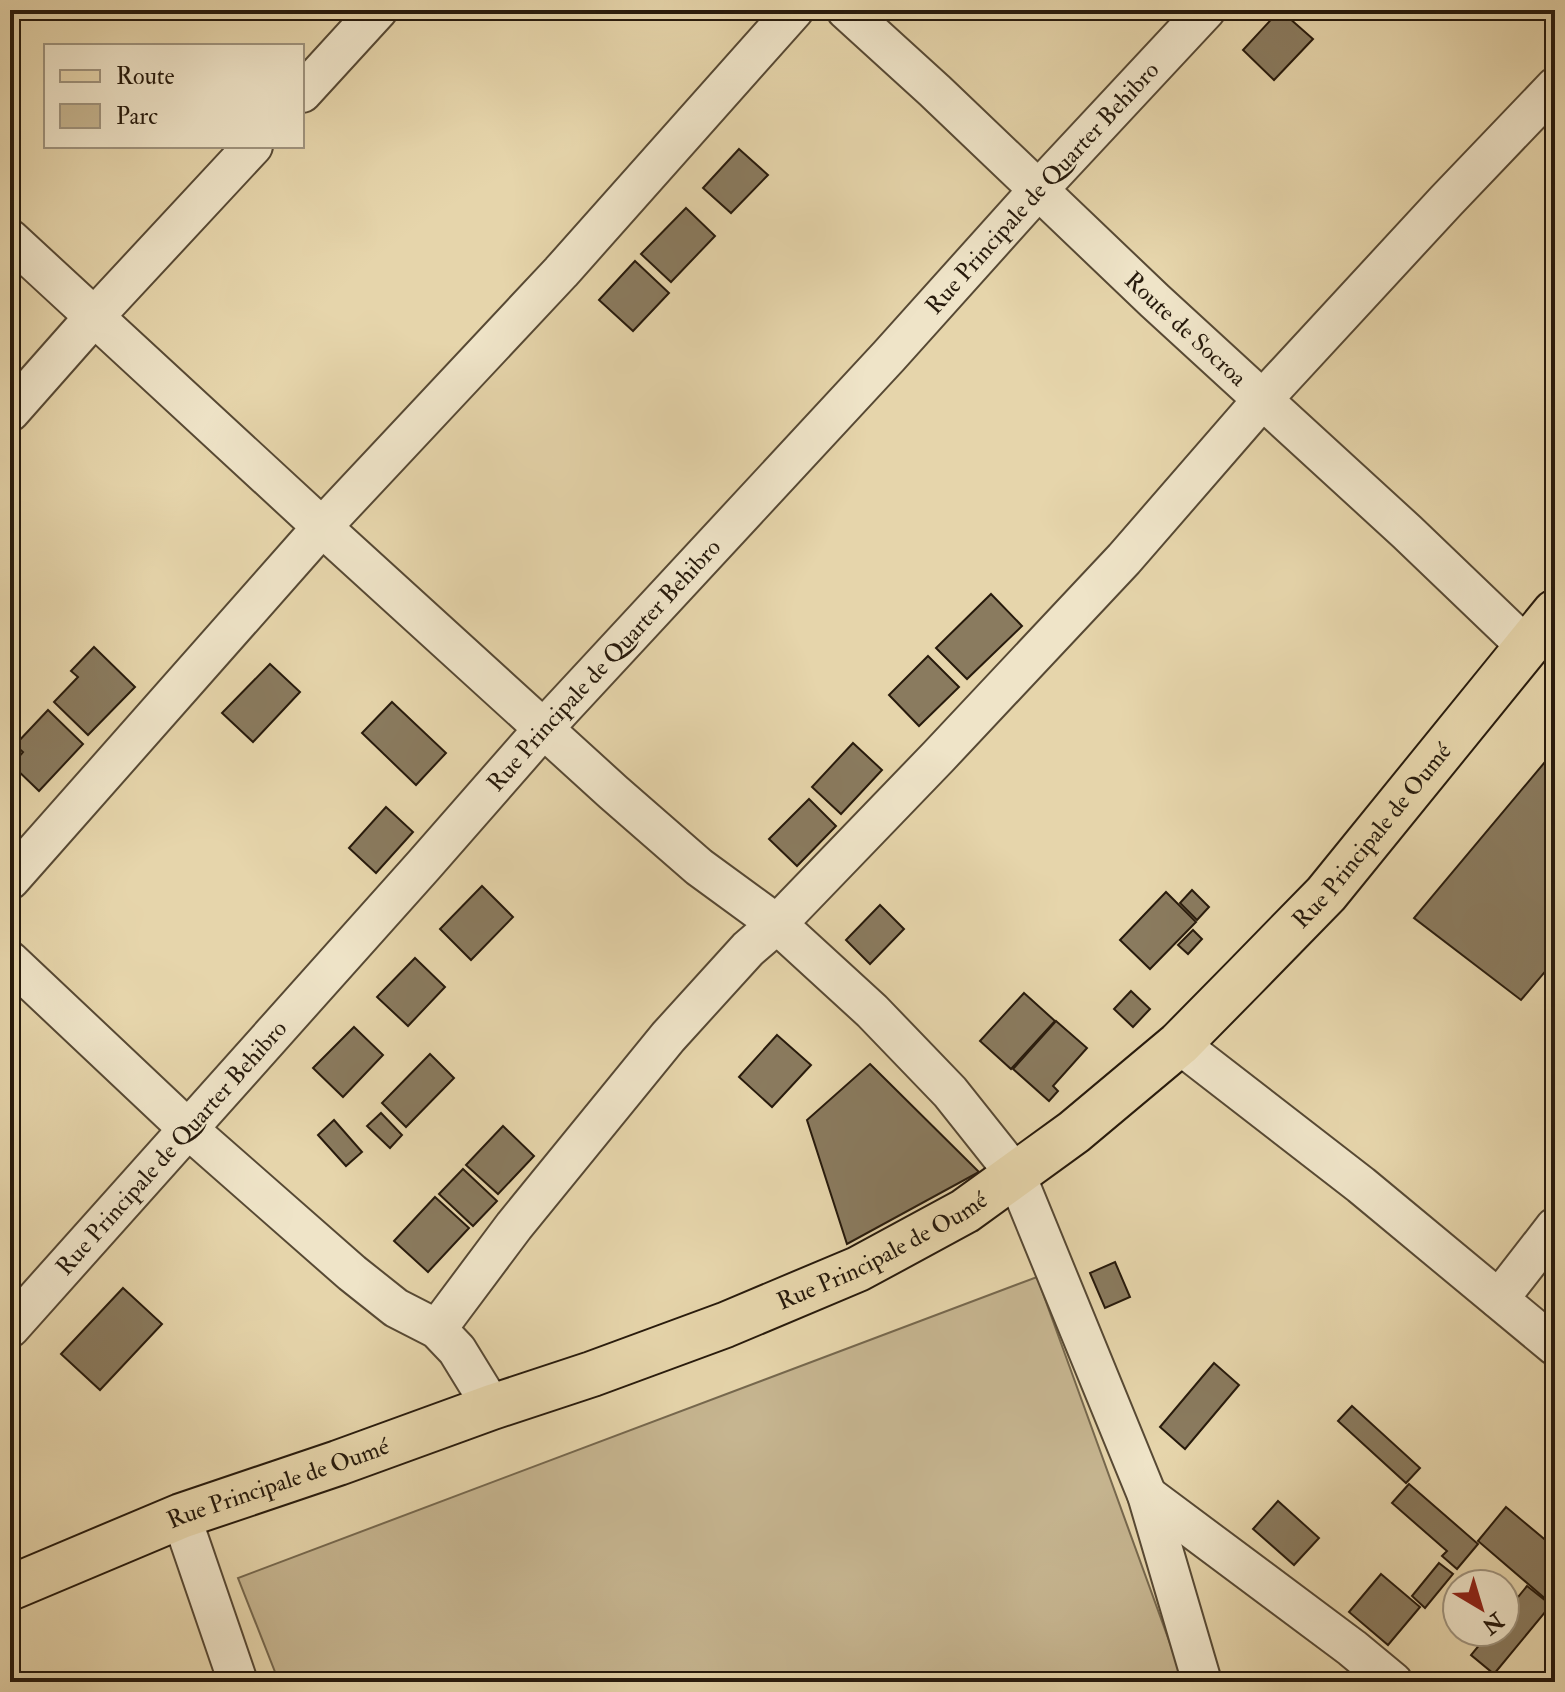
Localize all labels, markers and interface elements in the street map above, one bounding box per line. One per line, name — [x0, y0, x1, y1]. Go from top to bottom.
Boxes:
legend — [44, 44, 304, 148]
street label: Rue Principale de Quarter Behibro — [918, 55, 1166, 321]
text: Route — [116, 61, 175, 92]
text: Parc — [116, 101, 158, 132]
street label: Route de Socroa — [1118, 265, 1254, 394]
street label: Rue Principale de Quarter Behibro — [480, 532, 727, 798]
street label: Rue Principale de Oumé — [1285, 736, 1459, 935]
street label: Rue Principale de Quarter Behibro — [49, 1013, 294, 1282]
street label: Rue Principale de Oumé — [772, 1184, 994, 1317]
street label: Rue Principale de Oumé — [162, 1430, 394, 1536]
north arrow — [1441, 1568, 1521, 1648]
text: N — [1476, 1605, 1510, 1640]

